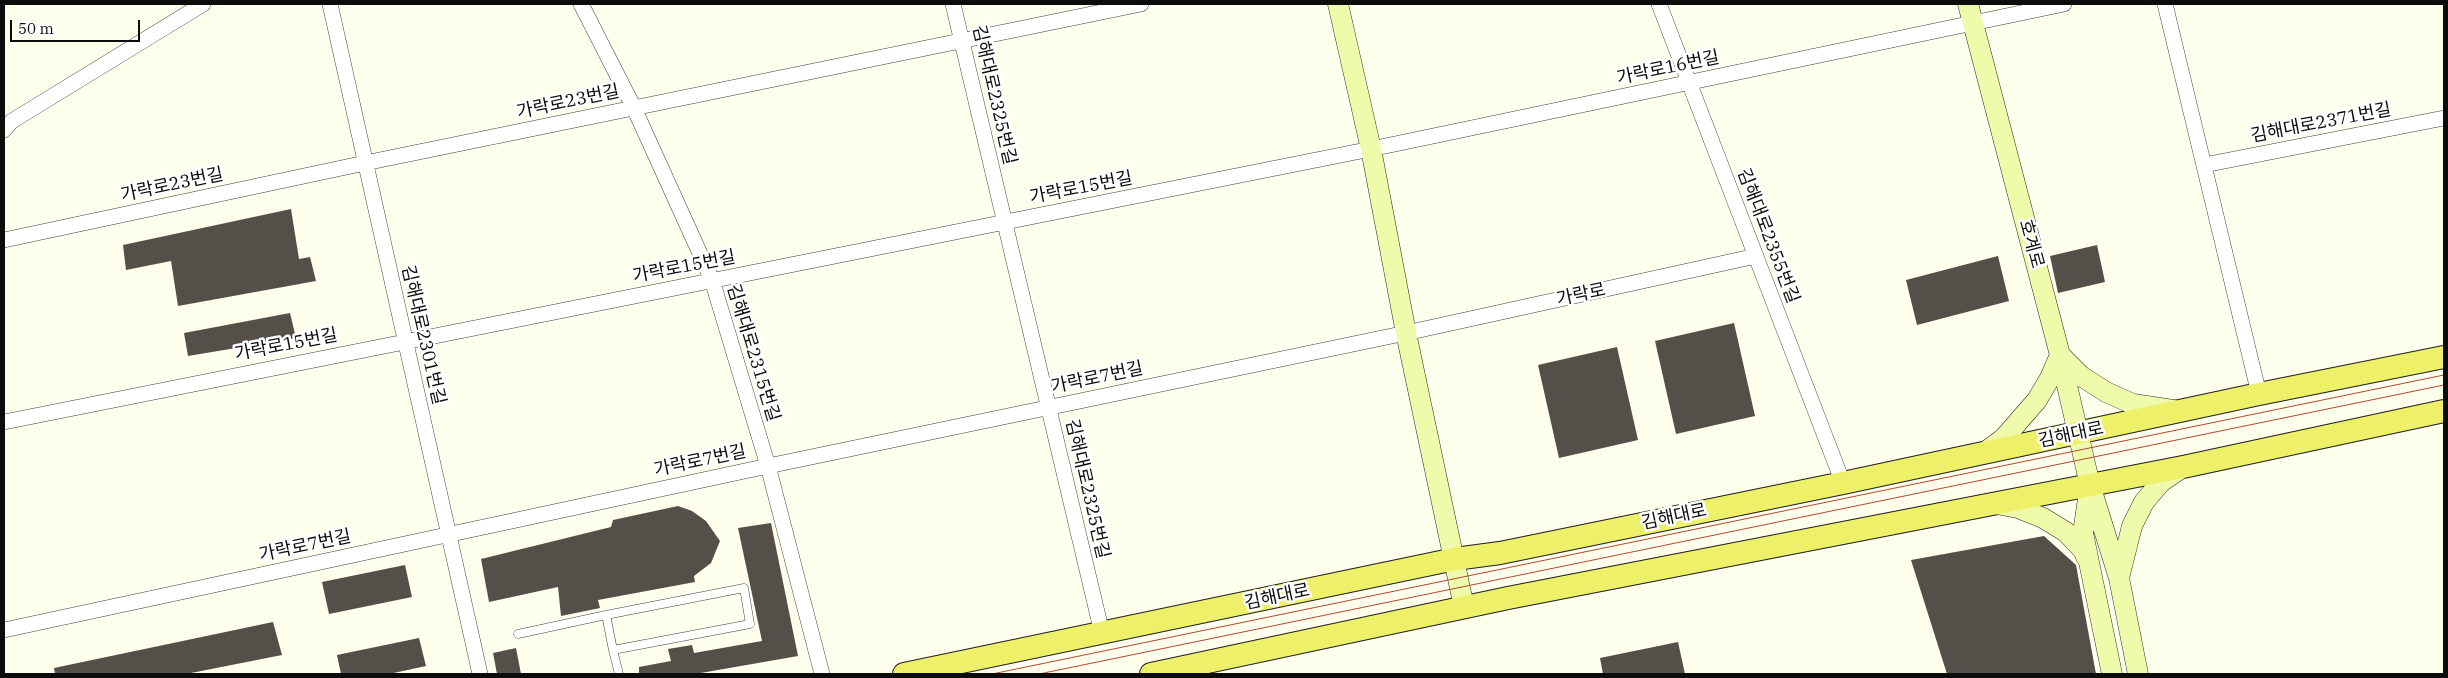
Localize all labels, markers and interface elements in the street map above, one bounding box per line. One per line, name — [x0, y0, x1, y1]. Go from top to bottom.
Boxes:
scale bar — [12, 10, 142, 42]
text: 50 m — [18, 19, 54, 38]
street label: 김해대로2325번길 — [967, 23, 1021, 167]
street label: 가락로16번길 — [1615, 47, 1721, 89]
street label: 가락로23번길 — [515, 81, 621, 123]
street label: 김해대로2371번길 — [2249, 99, 2393, 147]
street label: 가락로23번길 — [119, 164, 225, 206]
street label: 김해대로2355번길 — [1732, 166, 1804, 306]
street label: 가락로15번길 — [1028, 167, 1134, 209]
street label: 호계로 — [2014, 217, 2048, 271]
street label: 가락로15번길 — [631, 246, 737, 288]
street label: 김해대로2301번길 — [396, 263, 450, 407]
street label: 가락로 — [1554, 279, 1608, 311]
street label: 김해대로2315번길 — [722, 282, 784, 424]
street label: 가락로15번길 — [233, 324, 339, 366]
street label: 가락로7번길 — [1049, 358, 1145, 398]
street label: 김해대로2325번길 — [1060, 417, 1114, 561]
street label: 김해대로 — [2036, 418, 2106, 452]
street label: 가락로7번길 — [652, 441, 748, 481]
street label: 김해대로 — [1639, 500, 1709, 534]
street label: 가락로7번길 — [257, 526, 353, 566]
street label: 김해대로 — [1242, 580, 1312, 614]

